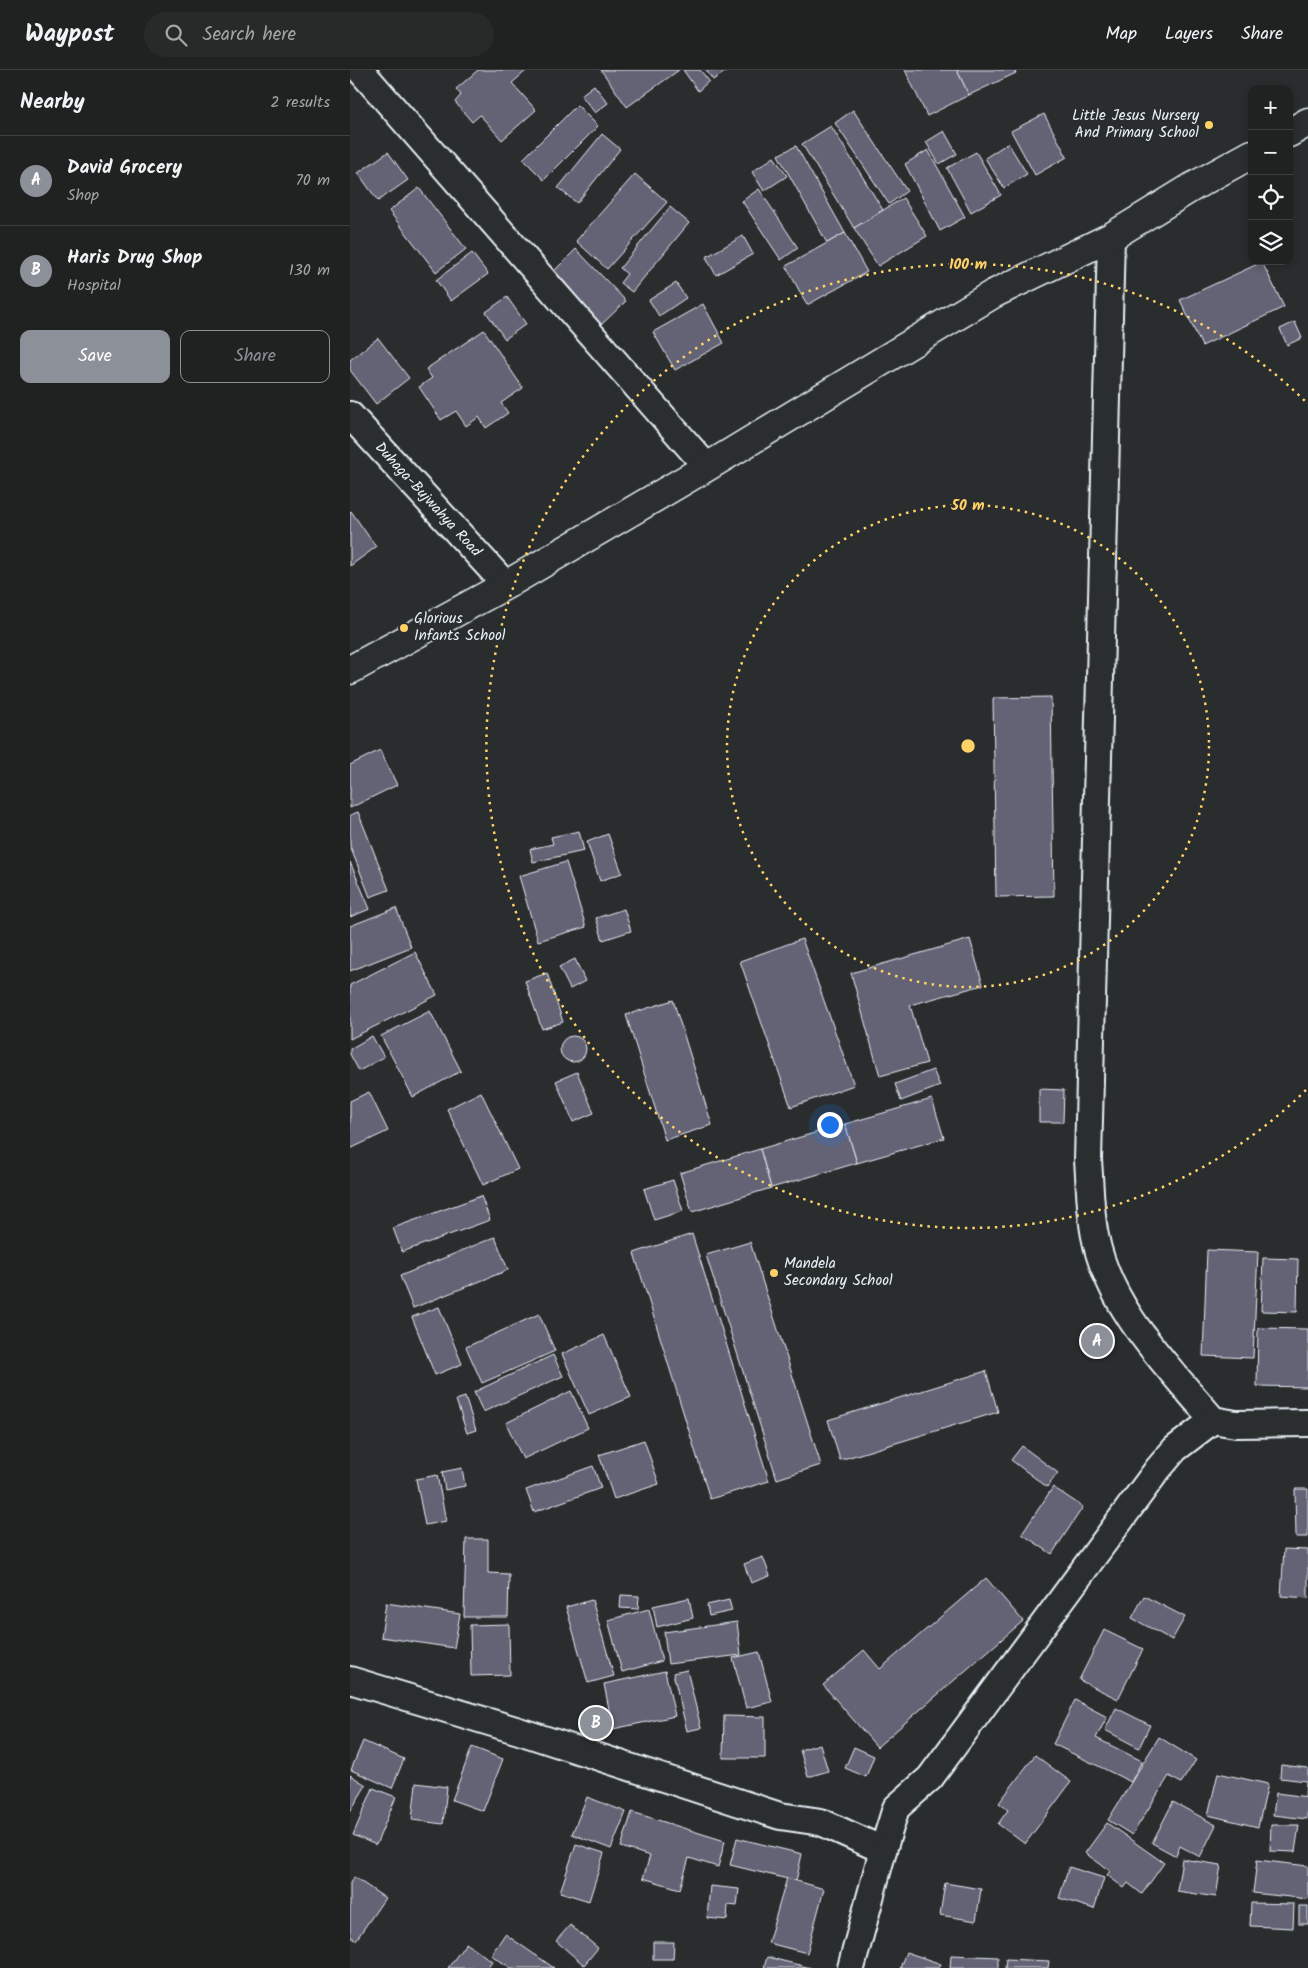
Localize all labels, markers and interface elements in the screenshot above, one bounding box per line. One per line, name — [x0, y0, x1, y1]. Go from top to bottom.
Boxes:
search box — [144, 12, 494, 57]
text: Waypost — [25, 15, 114, 54]
text: Search here — [202, 20, 296, 50]
text: Map — [1106, 20, 1137, 49]
text: Layers — [1165, 20, 1213, 49]
text: Share — [1241, 20, 1283, 49]
icon: search — [162, 21, 190, 49]
map controls — [1248, 85, 1293, 265]
button: + — [1248, 85, 1293, 130]
text: Nearby — [20, 86, 85, 119]
text: 2 results — [270, 90, 330, 115]
place label: Little Jesus Nursery And Primary School — [1072, 104, 1200, 145]
marker: Little Jesus Nursery And Primary School — [1203, 119, 1215, 131]
button: − — [1248, 130, 1293, 175]
text: David Grocery — [67, 153, 182, 183]
text: A — [31, 168, 41, 193]
text: 70 m — [295, 168, 330, 193]
button: locate — [1248, 175, 1293, 220]
text: Shop — [67, 183, 99, 208]
button: layers — [1248, 220, 1293, 265]
text: Haris Drug Shop — [67, 243, 202, 273]
text: 100 m — [949, 253, 987, 277]
text: B — [31, 258, 41, 283]
text: 130 m — [289, 258, 330, 283]
text: Hospital — [67, 273, 121, 298]
button: Save — [20, 330, 170, 383]
button: Share — [180, 330, 330, 383]
street label: Duhaga-Bujwahya Road — [369, 437, 487, 563]
text: 50 m — [950, 494, 985, 518]
place label: Glorious Infants School — [414, 607, 506, 648]
marker: Glorious Infants School — [398, 622, 410, 634]
centre of rings — [959, 737, 977, 755]
your location — [817, 1112, 843, 1138]
place label: Mandela Secondary School — [784, 1252, 893, 1293]
marker: Mandela Secondary School — [768, 1267, 780, 1279]
pin: A — [1081, 1322, 1113, 1360]
pin: B — [580, 1704, 612, 1742]

